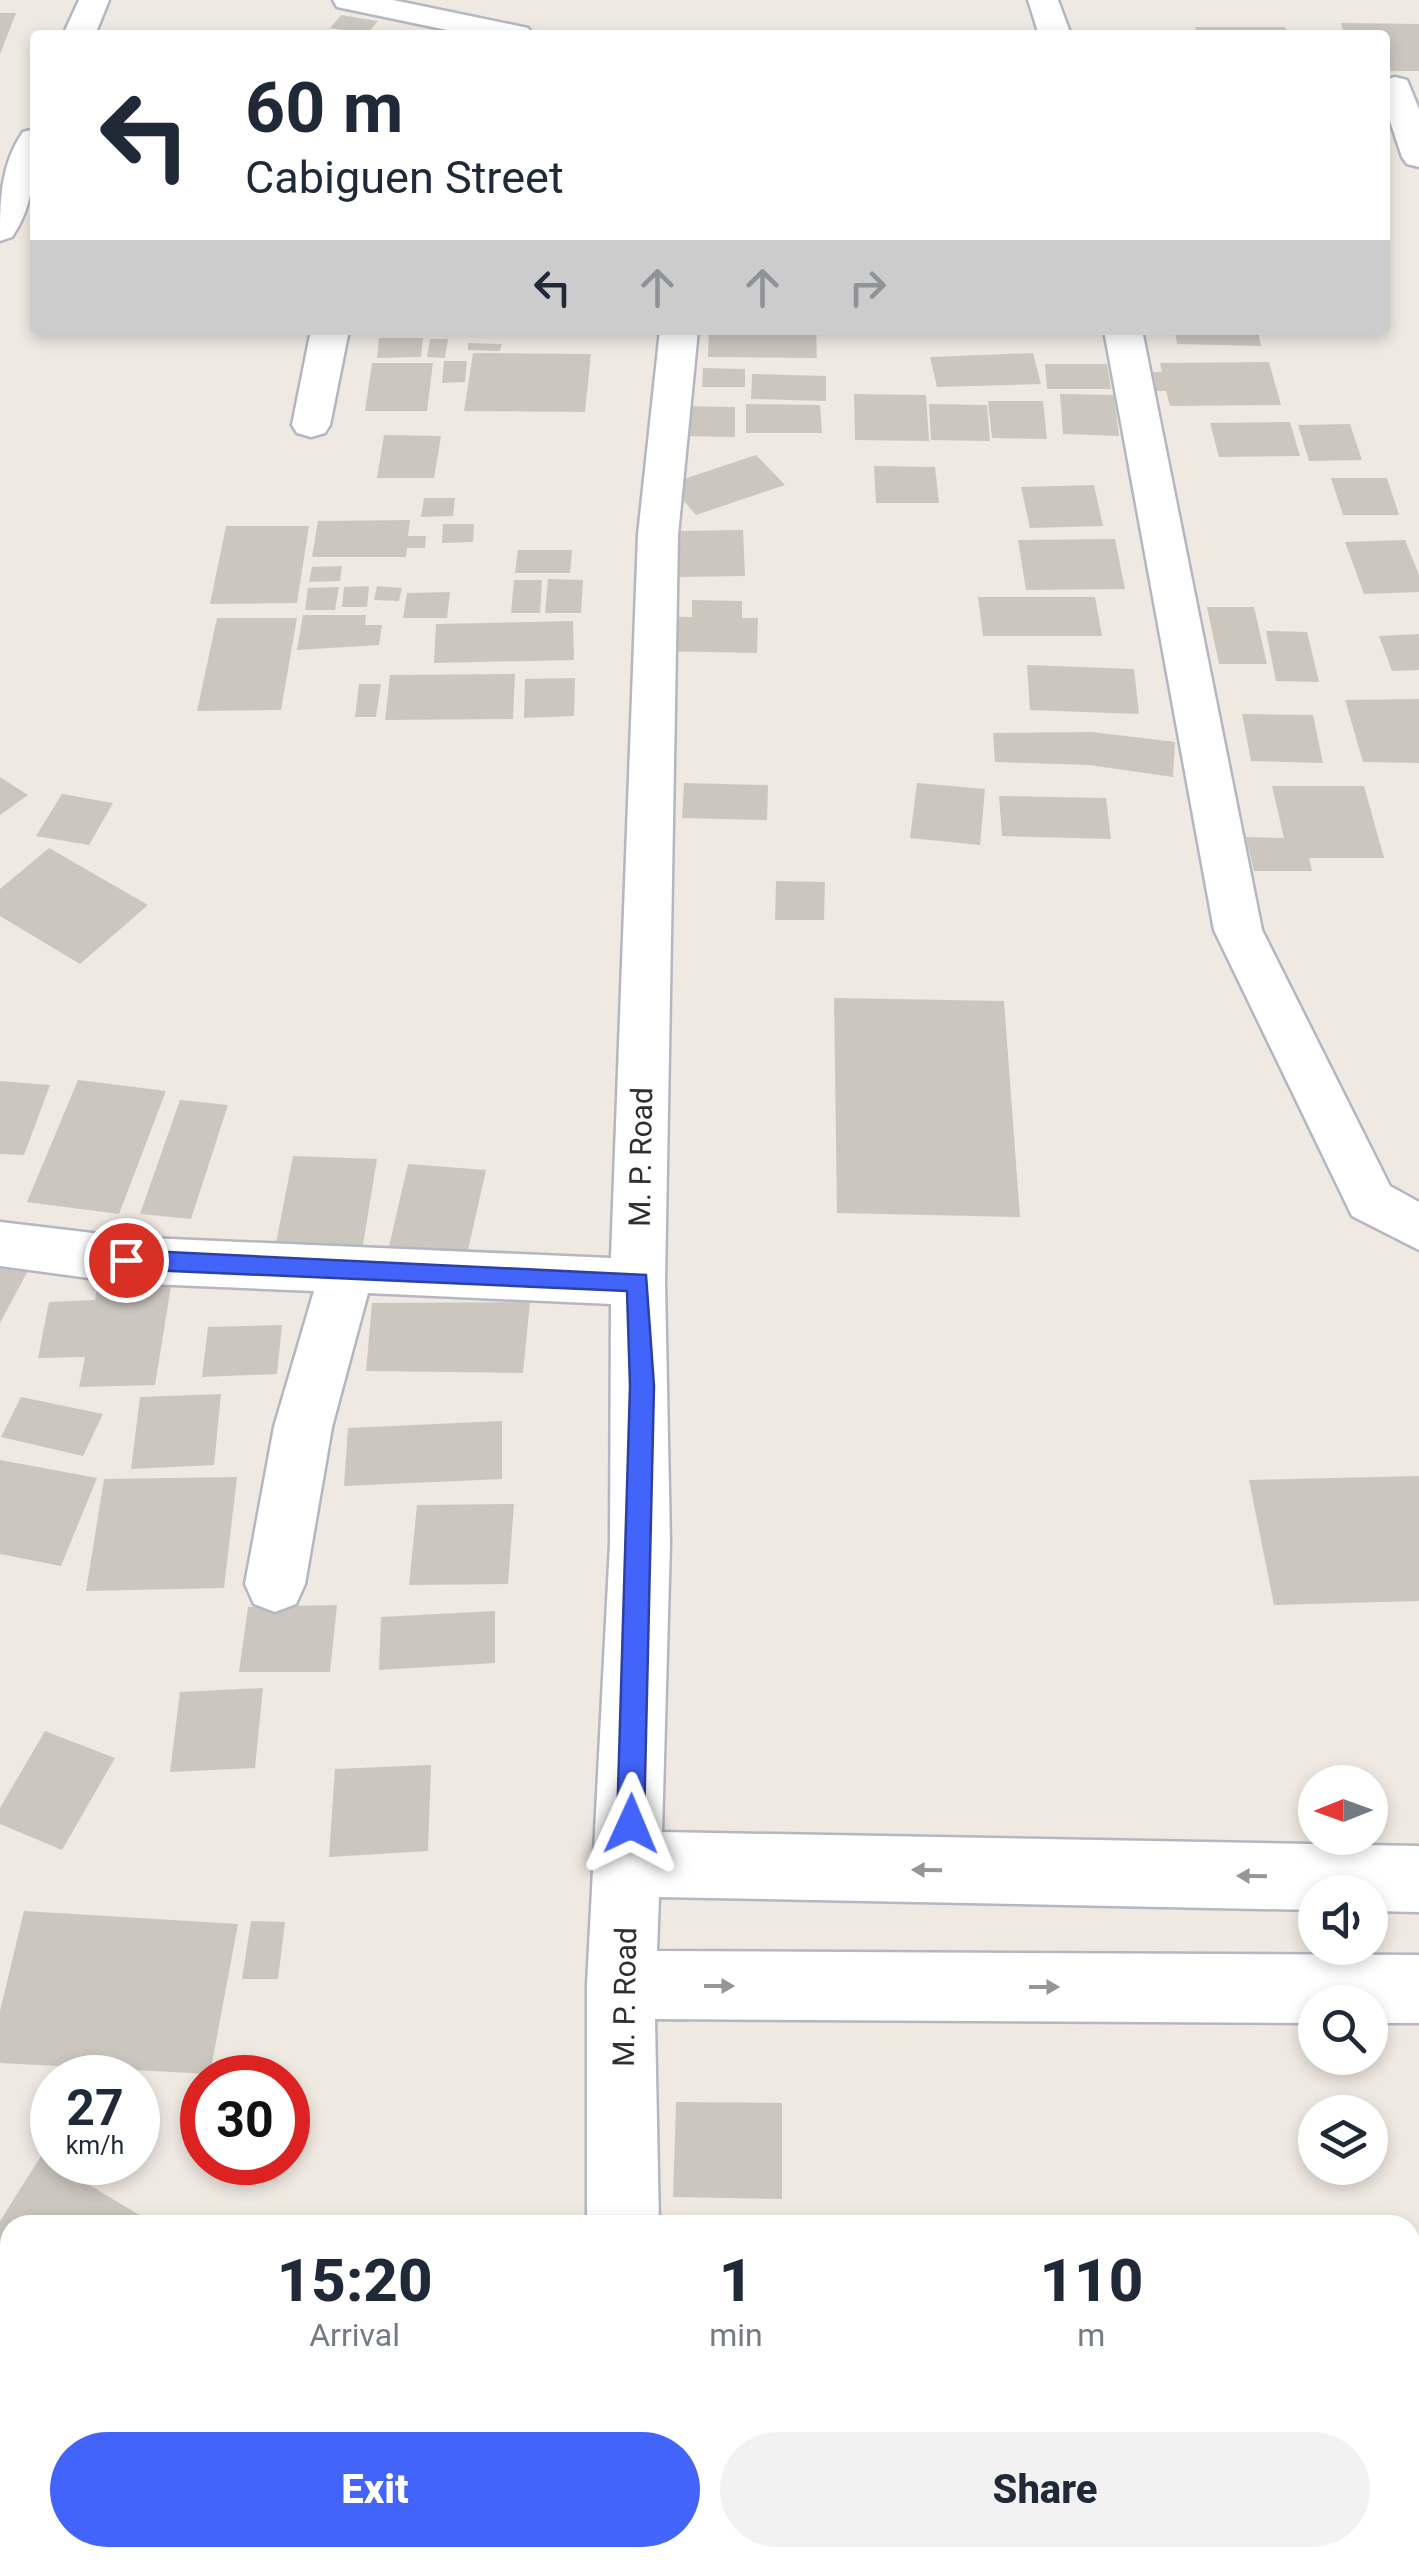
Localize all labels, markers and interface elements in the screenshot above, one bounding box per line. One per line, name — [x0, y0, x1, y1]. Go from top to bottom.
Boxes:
text: 60 m — [245, 67, 403, 149]
icon: left — [80, 70, 210, 200]
text: Cabiguen Street — [245, 151, 564, 204]
icon: left — [525, 260, 580, 315]
icon: ahead — [630, 260, 685, 315]
icon: ahead — [735, 260, 790, 315]
icon: right — [840, 260, 895, 315]
street label: M. P. Road — [622, 1087, 659, 1227]
pin — [84, 1218, 169, 1303]
icon: arrive — [99, 1233, 154, 1288]
north arrow — [1298, 1765, 1388, 1855]
map controls — [1298, 1765, 1388, 2185]
position arrow — [579, 1772, 683, 1876]
one-way arrow — [910, 1861, 942, 1877]
one-way arrow — [1235, 1867, 1267, 1883]
button: sound — [1298, 1875, 1388, 1965]
street label: M. P. Road — [606, 1927, 643, 2067]
one-way arrow — [703, 1978, 735, 1994]
one-way arrow — [1028, 1979, 1060, 1995]
button: search — [1298, 1985, 1388, 2075]
speed limit sign: 30 — [180, 2055, 310, 2185]
text: 27 — [66, 2079, 124, 2137]
button: layers — [1298, 2095, 1388, 2185]
text: km/h — [66, 2131, 124, 2160]
text: 15:20 — [277, 2245, 433, 2316]
text: 1 — [719, 2245, 753, 2316]
text: 110 — [1039, 2245, 1143, 2316]
text: Arrival — [309, 2316, 400, 2354]
text: min — [709, 2316, 763, 2354]
text: m — [1077, 2316, 1105, 2354]
button: Exit — [50, 2432, 700, 2547]
button: Share — [720, 2432, 1370, 2547]

